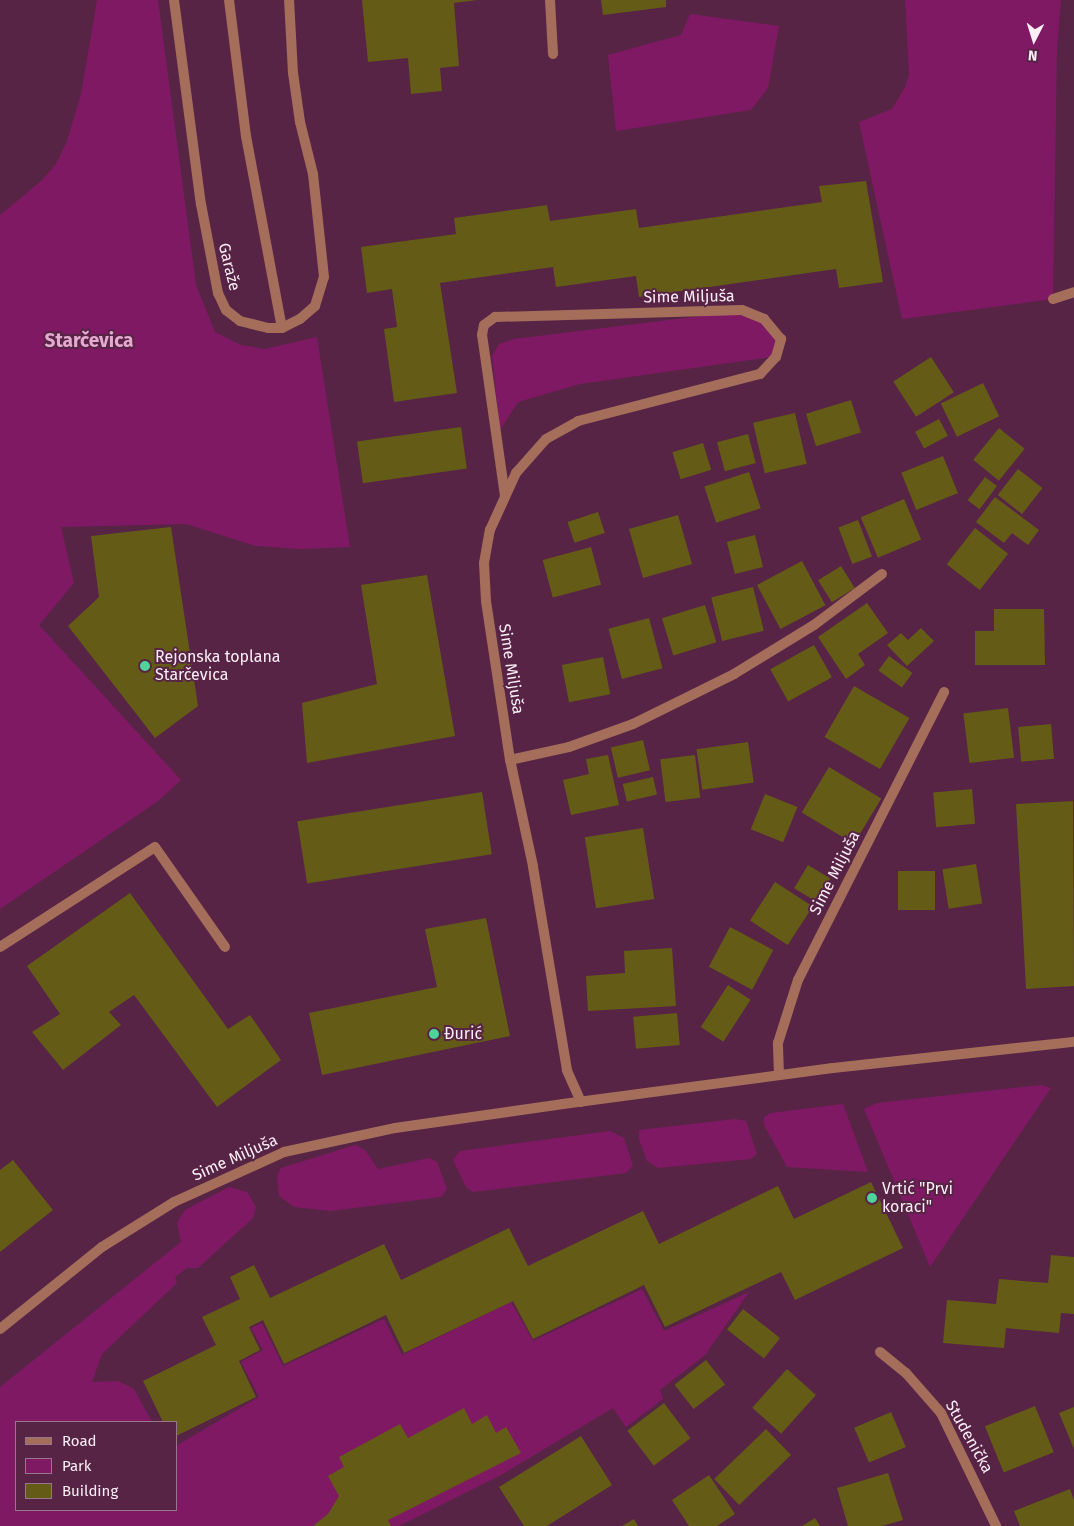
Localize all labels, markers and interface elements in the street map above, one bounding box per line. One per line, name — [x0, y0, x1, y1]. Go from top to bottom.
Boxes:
north arrow — [1009, 15, 1059, 65]
text: N — [1027, 47, 1038, 64]
street label: Garaže — [214, 241, 244, 293]
street label: Sime Miljuša — [643, 287, 735, 307]
district label: Starčevica — [45, 330, 133, 352]
street label: Sime Miljuša — [494, 622, 528, 716]
place label: Rejonska toplana Starčevica — [155, 647, 281, 685]
marker: Rejonska toplana Starčevica — [139, 660, 151, 672]
street label: Sime Miljuša — [806, 828, 864, 918]
place label: Đurić — [444, 1024, 482, 1044]
marker: Đurić — [428, 1028, 440, 1040]
street label: Sime Miljuša — [189, 1131, 281, 1185]
place label: Vrtić "Prvi koraci" — [882, 1179, 953, 1217]
marker: Vrtić "Prvi koraci" — [866, 1192, 878, 1204]
street label: Studenička — [941, 1397, 997, 1477]
legend — [15, 1421, 178, 1511]
text: Road — [62, 1432, 97, 1450]
text: Park — [62, 1457, 92, 1475]
text: Building — [62, 1482, 118, 1500]

